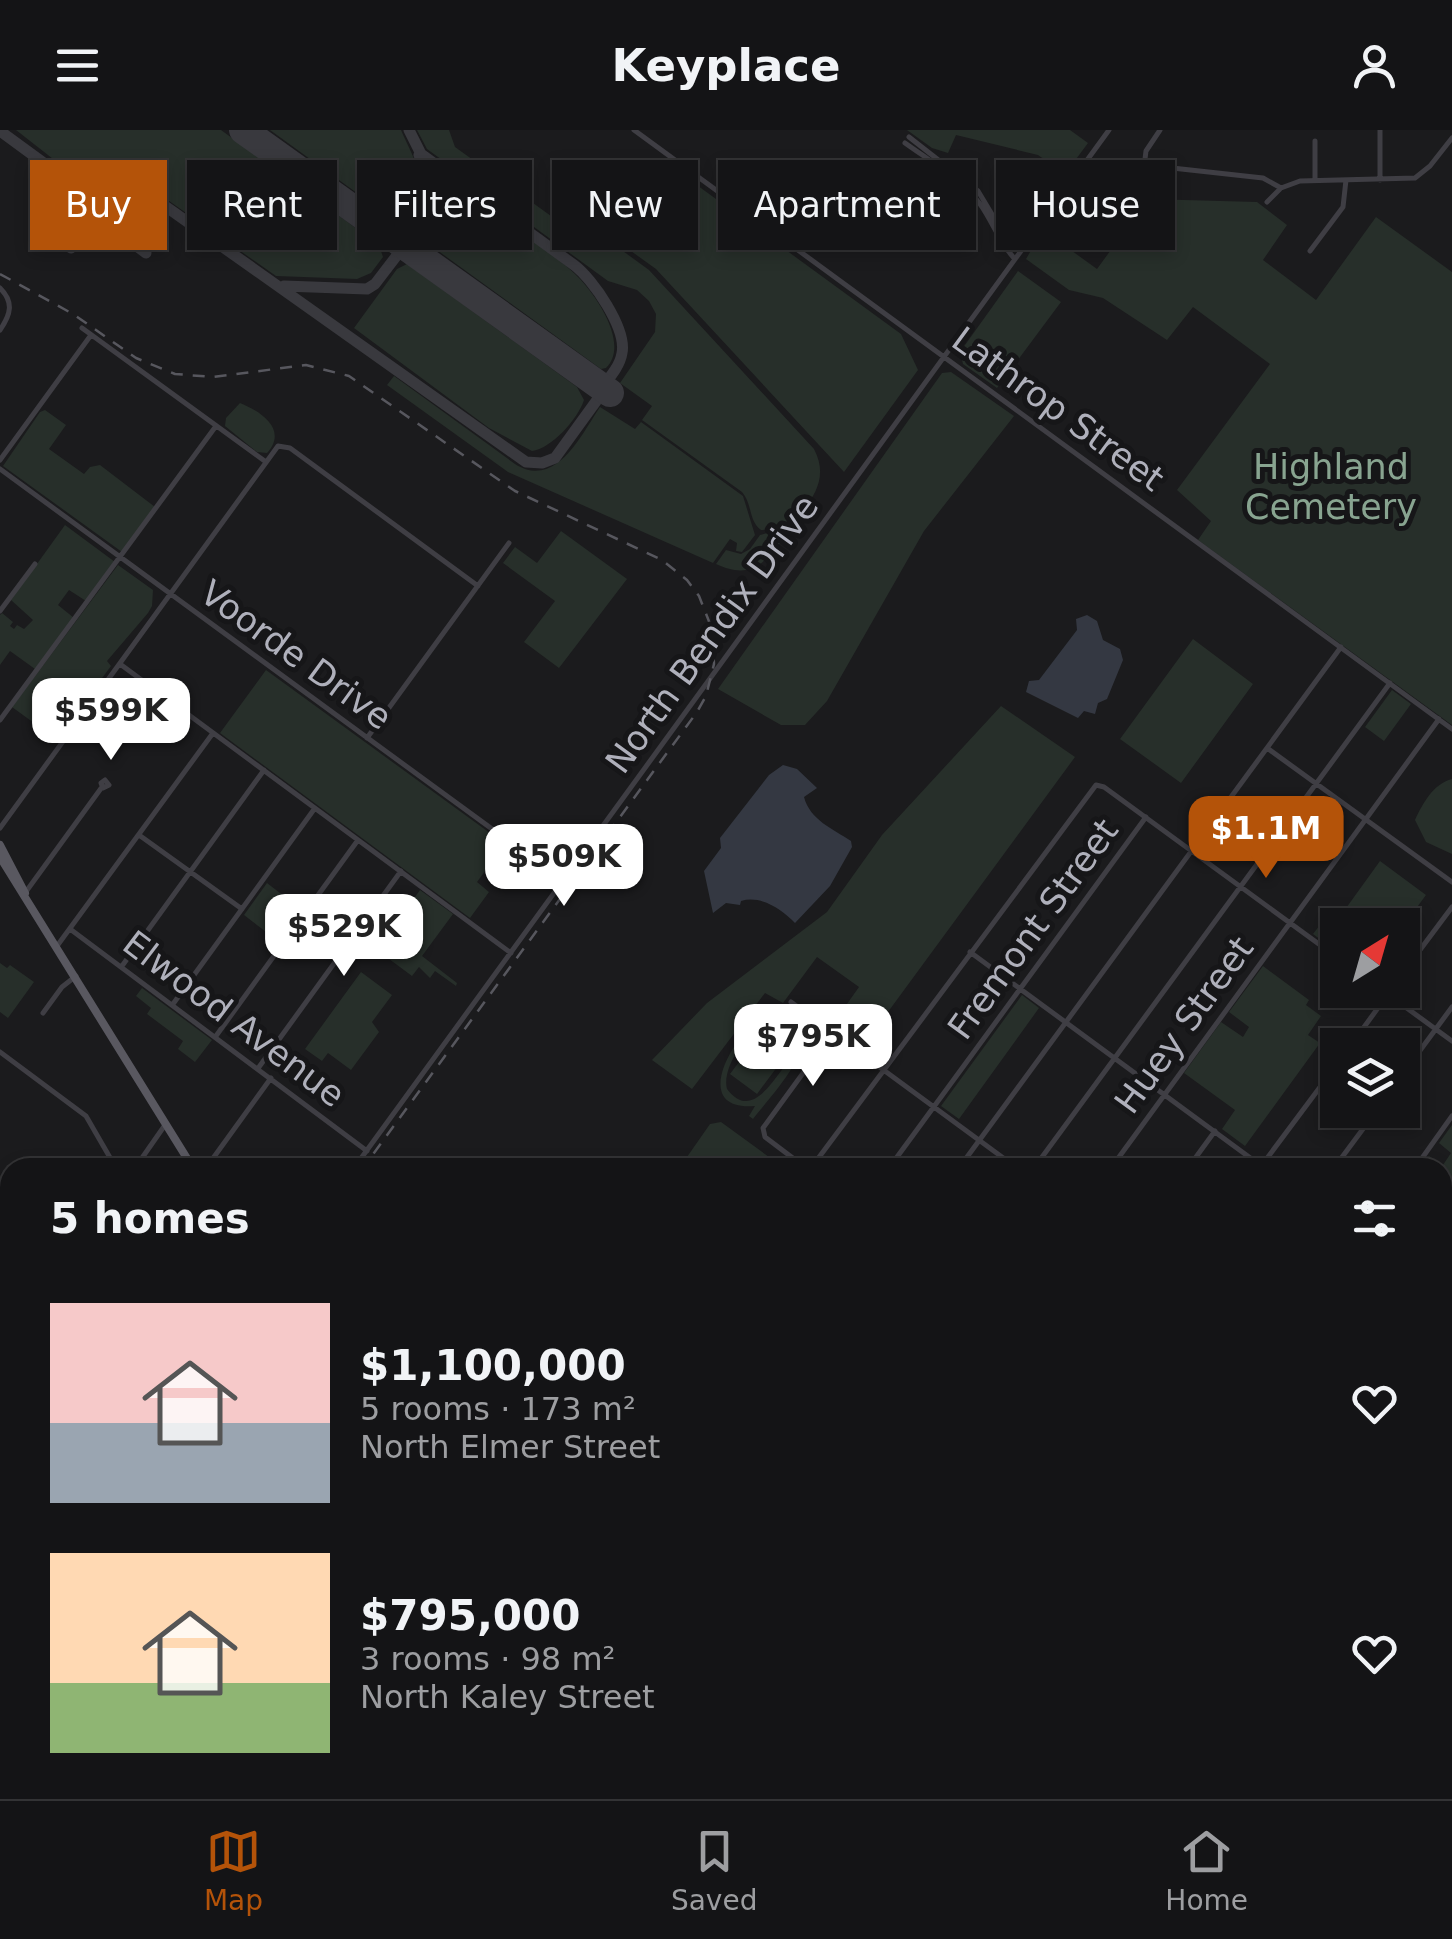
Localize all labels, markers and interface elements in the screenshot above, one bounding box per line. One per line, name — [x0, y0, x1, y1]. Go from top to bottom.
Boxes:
icon: menu — [50, 38, 105, 93]
icon: person — [1347, 38, 1402, 93]
text: Keyplace — [611, 39, 841, 92]
chip: Buy — [30, 160, 167, 250]
chip: Rent — [187, 160, 337, 250]
chip: Filters — [357, 160, 532, 250]
chip: New — [552, 160, 698, 250]
chip: Apartment — [718, 160, 976, 250]
chip: House — [996, 160, 1175, 250]
street label: Lathrop Street — [944, 319, 1172, 499]
park label: Highland Cemetery — [1245, 447, 1417, 527]
street label: North Bendix Drive — [598, 487, 826, 781]
street label: Voorde Drive — [193, 572, 399, 738]
pin: $599K — [41, 678, 181, 763]
text: $599K — [54, 691, 168, 729]
pin: $1.1M — [1196, 796, 1336, 881]
text: $1.1M — [1211, 809, 1321, 847]
street label: Fremont Street — [940, 811, 1126, 1047]
pin: $509K — [494, 824, 634, 909]
text: $509K — [507, 837, 621, 875]
pin: $529K — [274, 894, 414, 979]
text: $529K — [287, 907, 401, 945]
north arrow — [1320, 908, 1420, 1008]
map controls — [1320, 908, 1420, 1128]
street label: Elwood Avenue — [115, 923, 353, 1115]
street label: Huey Street — [1107, 929, 1261, 1121]
pin: $795K — [743, 1004, 883, 1089]
text: $795K — [756, 1017, 870, 1055]
button: layers — [1320, 1028, 1420, 1128]
icon: filters — [1347, 1191, 1402, 1246]
text: 5 homes — [50, 1194, 250, 1243]
text: $1,100,000 — [360, 1341, 626, 1390]
icon: home — [130, 1343, 250, 1463]
icon: heart — [1347, 1376, 1402, 1431]
text: 5 rooms · 173 m² — [360, 1390, 636, 1428]
text: North Elmer Street — [360, 1428, 660, 1466]
text: $795,000 — [360, 1591, 581, 1640]
icon: home — [130, 1593, 250, 1713]
icon: heart — [1347, 1626, 1402, 1681]
text: 3 rooms · 98 m² — [360, 1640, 615, 1678]
text: North Kaley Street — [360, 1678, 655, 1716]
tab: Map — [204, 1824, 263, 1917]
tab: Saved — [671, 1824, 757, 1917]
tab: Home — [1165, 1824, 1248, 1917]

